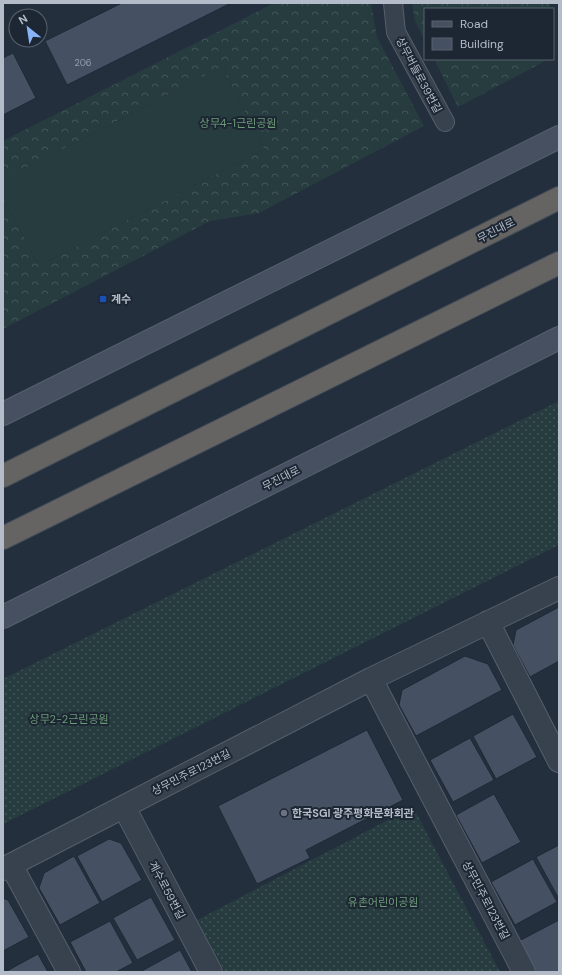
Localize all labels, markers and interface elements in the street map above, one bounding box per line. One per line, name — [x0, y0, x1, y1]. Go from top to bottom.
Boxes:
north arrow — [8, 8, 48, 48]
legend — [424, 8, 554, 60]
text: N — [16, 11, 30, 27]
text: Road — [460, 16, 488, 32]
street label: 상무버들로39번길 — [393, 35, 445, 115]
text: Building — [460, 36, 504, 52]
house number: 206 — [75, 57, 92, 69]
park label: 상무4-1근린공원 — [200, 116, 276, 130]
street label: 무진대로 — [475, 215, 517, 245]
place label: 계수 — [111, 292, 131, 306]
marker: 계수 — [98, 294, 108, 304]
street label: 무진대로 — [260, 463, 302, 493]
park label: 상무2-2근린공원 — [29, 712, 109, 726]
street label: 상무민주로123번길 — [149, 746, 233, 798]
place label: 한국SGI 광주평화문화회관 — [292, 806, 414, 820]
marker: 한국SGI 광주평화문화회관 — [279, 808, 289, 818]
street label: 상무민주로123번길 — [459, 858, 513, 942]
street label: 계수로59번길 — [146, 859, 188, 921]
park label: 유촌어린이공원 — [348, 895, 418, 909]

